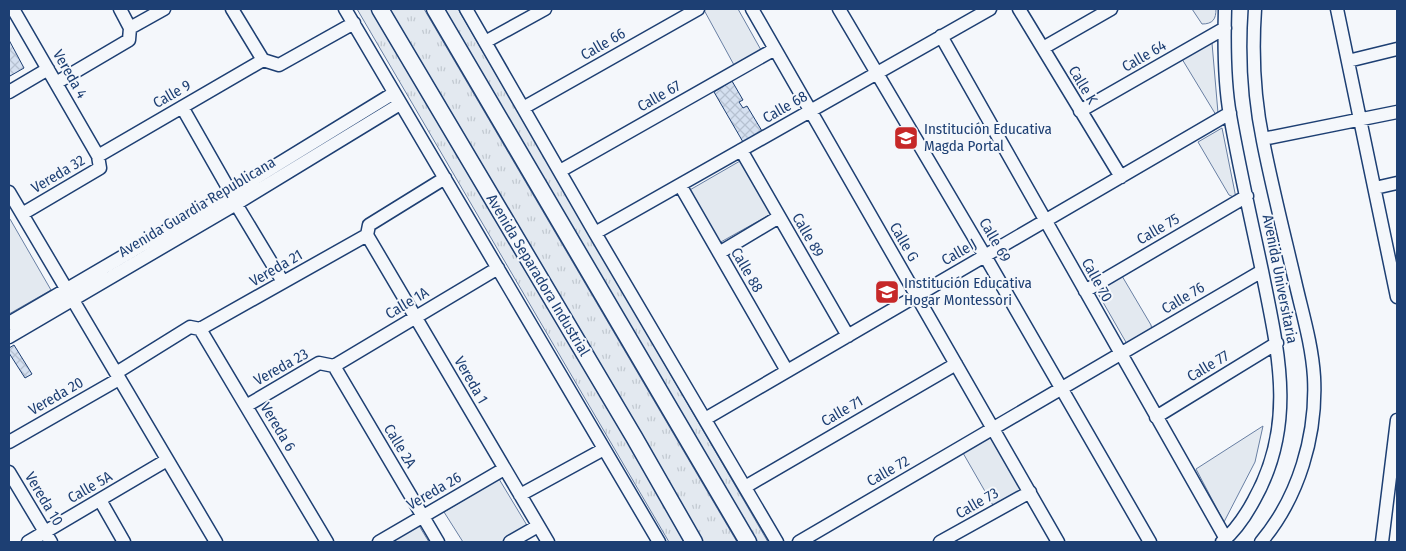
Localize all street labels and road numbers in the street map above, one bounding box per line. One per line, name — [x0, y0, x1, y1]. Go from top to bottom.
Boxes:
street label: Calle 66 — [578, 24, 628, 64]
street label: Calle 64 — [1119, 36, 1169, 76]
street label: Vereda 4 — [49, 47, 91, 101]
street label: Calle K — [1065, 63, 1101, 107]
street label: Calle 9 — [150, 76, 194, 112]
street label: Calle 67 — [634, 77, 684, 115]
street label: Calle 68 — [760, 87, 810, 127]
street label: Vereda 32 — [28, 151, 88, 197]
street label: Avenida Guardia Republicana — [115, 153, 279, 261]
street label: Avenida Separadora Industrial — [483, 191, 593, 359]
street label: Calle 89 — [788, 210, 828, 260]
street label: Calle 75 — [1133, 210, 1183, 248]
street label: Avenida Universitaria — [1259, 213, 1301, 345]
street label: Calle 69 — [975, 215, 1015, 265]
street label: Calle G — [886, 219, 922, 265]
street label: Calle J — [938, 235, 980, 269]
street label: Calle 88 — [727, 245, 767, 295]
street label: Vereda 21 — [246, 246, 306, 290]
street label: Calle 70 — [1078, 255, 1116, 305]
street label: Calle 76 — [1158, 278, 1208, 318]
street label: Calle 1A — [382, 283, 432, 323]
street label: Vereda 23 — [251, 345, 311, 389]
street label: Calle 77 — [1184, 347, 1232, 385]
street label: Vereda 1 — [450, 353, 492, 407]
street label: Vereda 20 — [25, 373, 87, 419]
street label: Calle 71 — [818, 392, 866, 430]
street label: Vereda 6 — [257, 400, 299, 454]
street label: Calle 2A — [380, 421, 420, 471]
street label: Calle 72 — [864, 452, 913, 490]
street label: Calle 5A — [65, 467, 115, 507]
street label: Vereda 26 — [404, 468, 464, 514]
street label: Vereda 10 — [21, 469, 67, 529]
street label: Calle 73 — [953, 484, 1002, 522]

